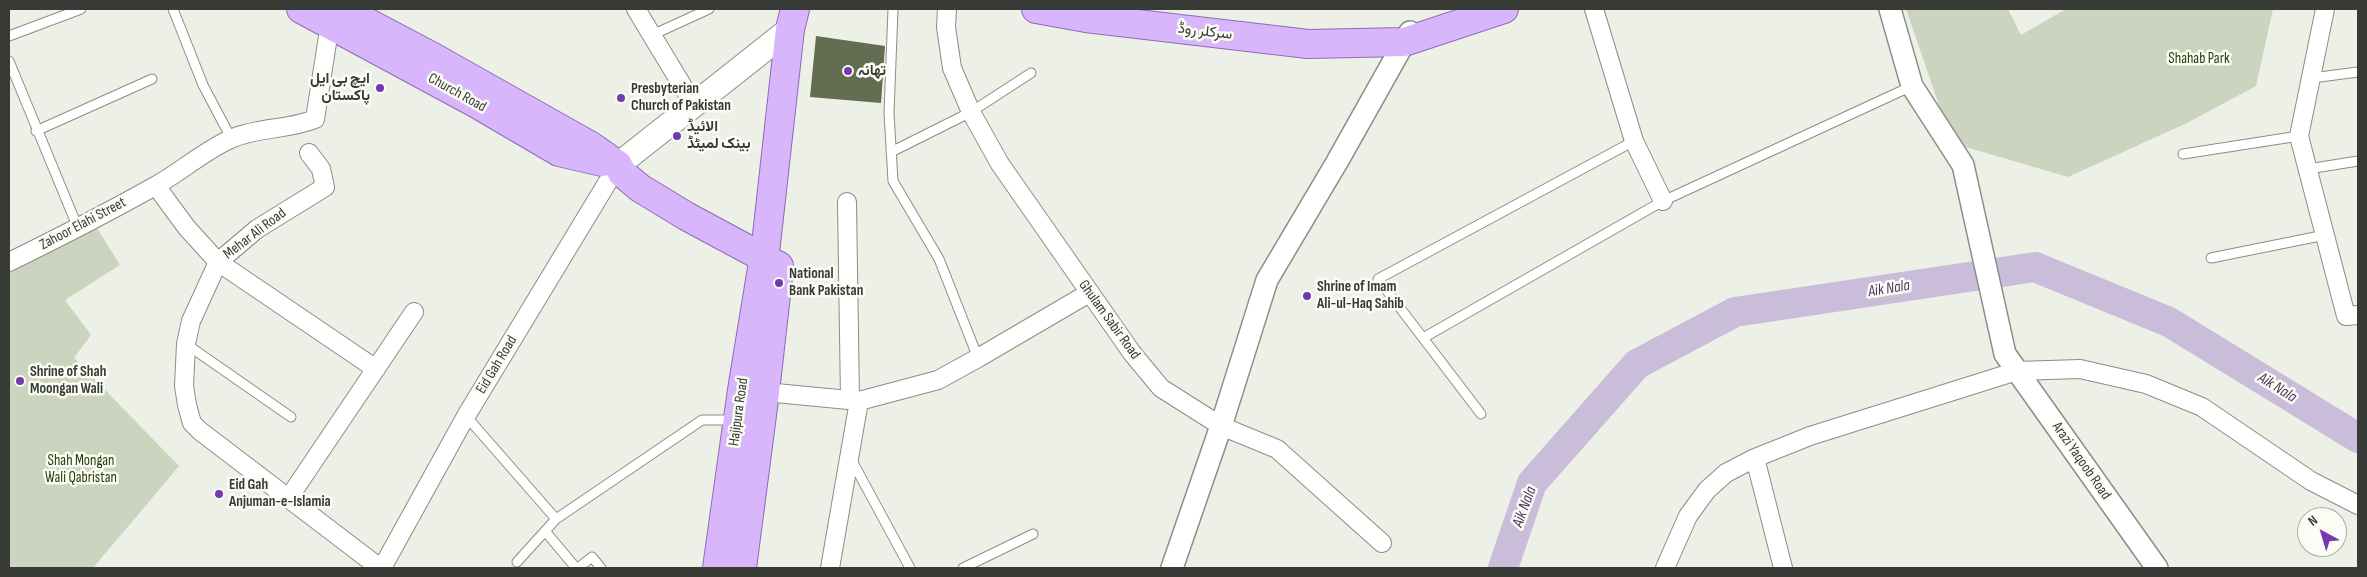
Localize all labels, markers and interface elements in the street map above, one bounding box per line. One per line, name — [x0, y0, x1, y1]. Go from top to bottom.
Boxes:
street label: سرکلر روڈ — [1177, 20, 1233, 44]
park label: Shahab Park — [2168, 50, 2230, 68]
place label: تھانہ — [858, 62, 886, 80]
marker: تھانہ — [842, 65, 854, 77]
place label: ایچ بی ایل پاکستان — [310, 70, 370, 105]
street label: Church Road — [425, 70, 489, 116]
place label: Presbyterian Church of Pakistan — [631, 80, 731, 115]
marker: ایچ بی ایل پاکستان — [374, 82, 386, 94]
marker: Presbyterian Church of Pakistan — [615, 92, 627, 104]
place label: الائیڈ بینک لمیٹڈ — [687, 118, 751, 153]
marker: الائیڈ بینک لمیٹڈ — [671, 130, 683, 142]
street label: Zahoor Elahi Street — [37, 194, 129, 254]
street label: Mehar Ali Road — [220, 205, 290, 263]
place label: National Bank Pakistan — [789, 265, 863, 300]
water label: Aik Nala — [1867, 276, 1911, 302]
marker: National Bank Pakistan — [773, 277, 785, 289]
street label: Ghulam Sabir Road — [1074, 277, 1144, 363]
place label: Shrine of Imam Ali-ul-Haq Sahib — [1317, 278, 1404, 313]
marker: Shrine of Imam Ali-ul-Haq Sahib — [1301, 290, 1313, 302]
street label: Eid Gah Road — [473, 333, 521, 397]
place label: Shrine of Shah Moongan Wali — [30, 363, 106, 398]
water label: Aik Nala — [2254, 369, 2300, 407]
marker: Shrine of Shah Moongan Wali — [14, 375, 26, 387]
street label: Hajipura Road — [725, 377, 753, 447]
street label: Arazi Yaqoob Road — [2048, 419, 2114, 503]
park label: Shah Mongan Wali Qabristan — [45, 452, 117, 487]
place label: Eid Gah Anjuman-e-Islamia — [229, 476, 331, 511]
water label: Aik Nala — [1509, 484, 1541, 530]
marker: Eid Gah Anjuman-e-Islamia — [213, 488, 225, 500]
north arrow — [2297, 507, 2347, 557]
text: N — [2305, 512, 2321, 530]

